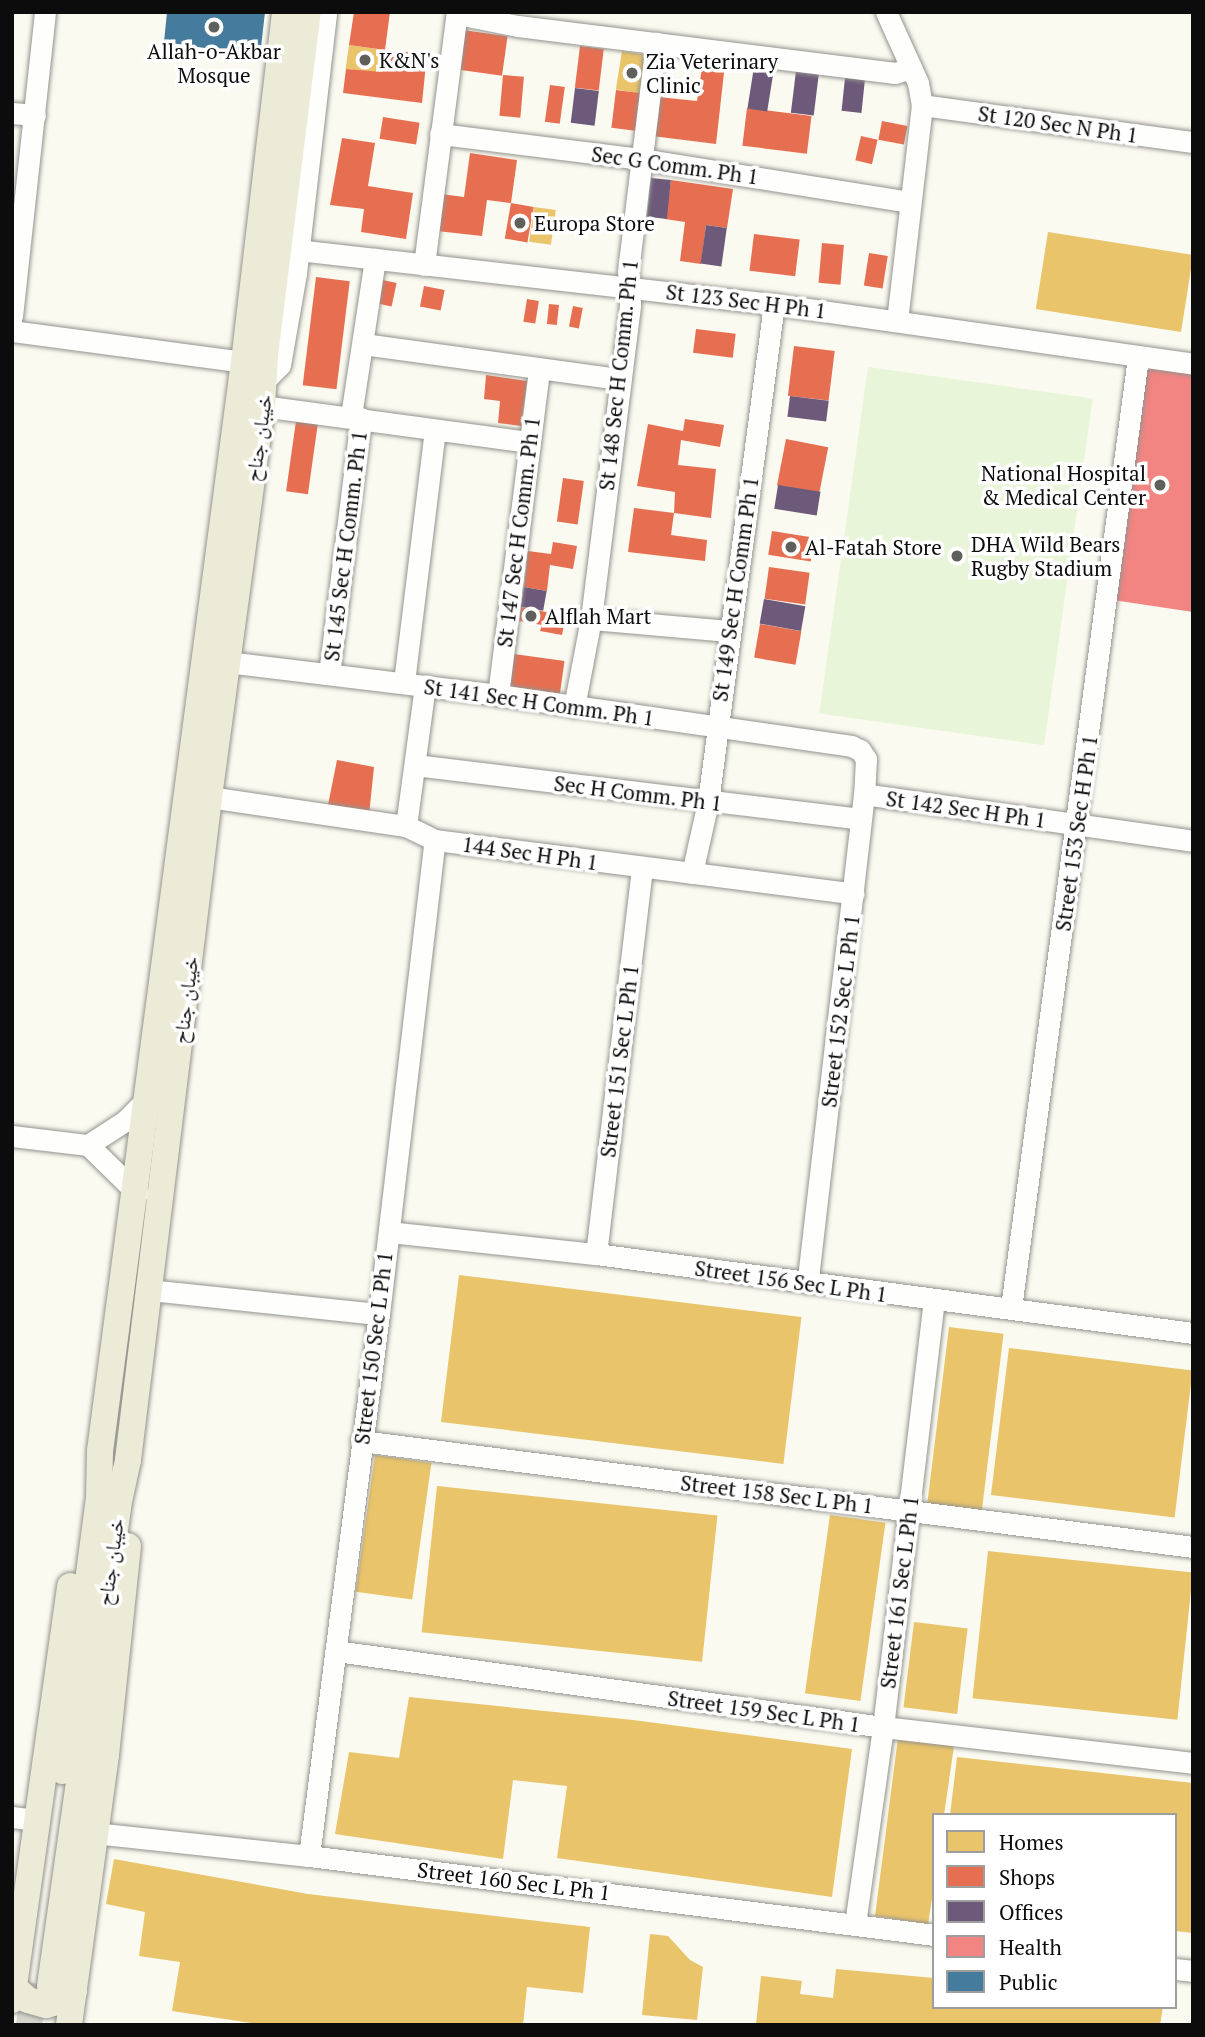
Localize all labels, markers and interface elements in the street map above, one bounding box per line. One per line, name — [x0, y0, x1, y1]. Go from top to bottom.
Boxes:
marker: Allah-o-Akbar Mosque — [206, 19, 222, 35]
place label: Allah-o-Akbar Mosque — [147, 38, 281, 88]
place label: K&N's — [379, 47, 439, 73]
place label: Zia Veterinary Clinic — [646, 48, 779, 98]
marker: K&N's — [357, 52, 373, 68]
marker: Zia Veterinary Clinic — [624, 65, 640, 81]
street label: St 120 Sec N Ph 1 — [976, 100, 1140, 148]
street label: Sec G Comm. Ph 1 — [589, 141, 761, 189]
place label: Europa Store — [534, 210, 655, 236]
marker: Europa Store — [512, 215, 528, 231]
street label: St 148 Sec H Comm. Ph 1 — [593, 258, 643, 492]
street label: St 123 Sec H Ph 1 — [665, 279, 827, 323]
street label: خیبان جناح — [239, 393, 277, 483]
street label: St 147 Sec H Comm. Ph 1 — [491, 415, 545, 649]
street label: St 145 Sec H Comm. Ph 1 — [318, 429, 372, 663]
place label: National Hospital & Medical Center — [981, 460, 1146, 510]
street label: St 149 Sec H Comm Ph 1 — [707, 475, 763, 703]
marker: National Hospital & Medical Center — [1152, 477, 1168, 493]
place label: DHA Wild Bears Rugby Stadium — [971, 531, 1121, 581]
place label: Al-Fatah Store — [805, 534, 942, 560]
marker: Al-Fatah Store — [783, 539, 799, 555]
marker: DHA Wild Bears Rugby Stadium — [949, 548, 965, 564]
place label: Alflah Mart — [545, 603, 651, 629]
marker: Alflah Mart — [523, 608, 539, 624]
street label: St 141 Sec H Comm. Ph 1 — [422, 673, 656, 731]
street label: Street 153 Sec H Ph 1 — [1050, 733, 1102, 933]
street label: Sec H Comm. Ph 1 — [552, 770, 724, 816]
street label: St 142 Sec H Ph 1 — [884, 785, 1048, 833]
street label: 144 Sec H Ph 1 — [460, 831, 600, 875]
street label: Street 152 Sec L Ph 1 — [816, 913, 864, 1109]
street label: خیبان جناح — [167, 955, 203, 1045]
street label: Street 151 Sec L Ph 1 — [595, 963, 643, 1159]
street label: Street 150 Sec L Ph 1 — [349, 1250, 397, 1446]
street label: Street 156 Sec L Ph 1 — [693, 1255, 889, 1307]
street label: Street 158 Sec L Ph 1 — [679, 1470, 875, 1518]
street label: Street 161 Sec L Ph 1 — [875, 1494, 923, 1690]
street label: خیبان جناح — [91, 1517, 129, 1607]
street label: Street 159 Sec L Ph 1 — [666, 1685, 862, 1737]
legend — [932, 1813, 1177, 2009]
text: Homes — [999, 1828, 1064, 1856]
street label: Street 160 Sec L Ph 1 — [416, 1857, 612, 1905]
text: Shops — [999, 1863, 1055, 1891]
text: Offices — [999, 1898, 1063, 1926]
text: Health — [999, 1933, 1062, 1961]
text: Public — [999, 1968, 1057, 1996]

